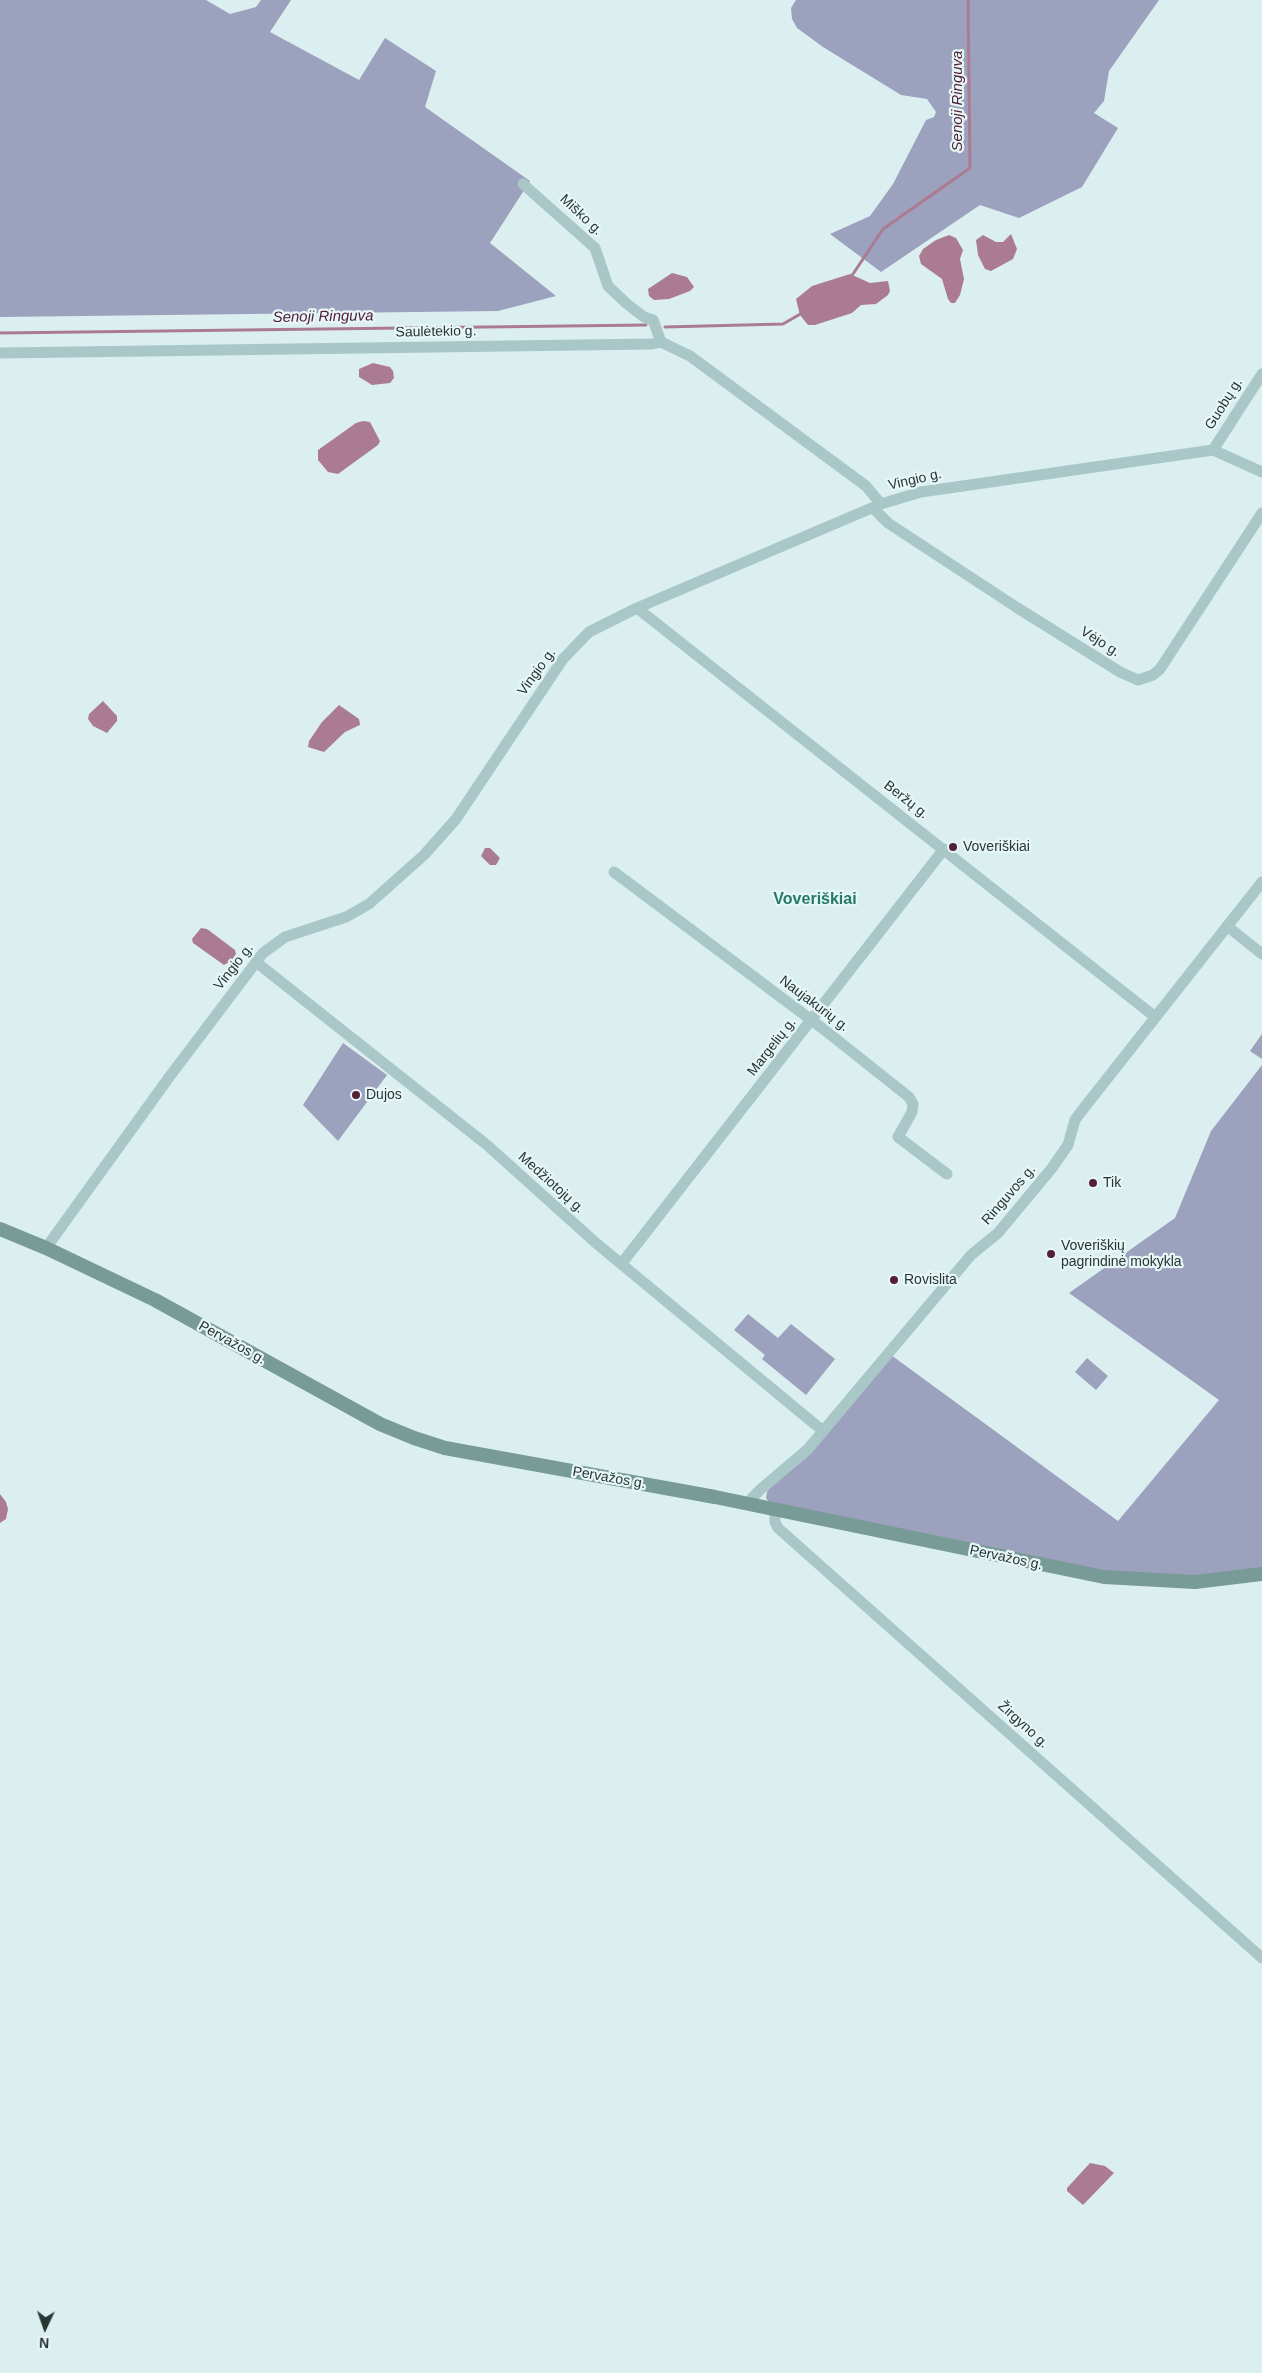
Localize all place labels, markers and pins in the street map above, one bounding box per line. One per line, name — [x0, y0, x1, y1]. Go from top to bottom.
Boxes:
place label: Voveriškiai — [963, 839, 1030, 855]
marker: Voveriškiai — [947, 841, 959, 853]
place label: Dujos — [366, 1087, 402, 1103]
marker: Dujos — [350, 1089, 362, 1101]
place label: Tik — [1103, 1175, 1121, 1191]
marker: Tik — [1087, 1177, 1099, 1189]
place label: Voveriškių pagrindinė mokykla — [1061, 1238, 1182, 1270]
marker: Voveriškių pagrindinė mokykla — [1045, 1248, 1057, 1260]
place label: Rovislita — [904, 1272, 957, 1288]
marker: Rovislita — [888, 1274, 900, 1286]

